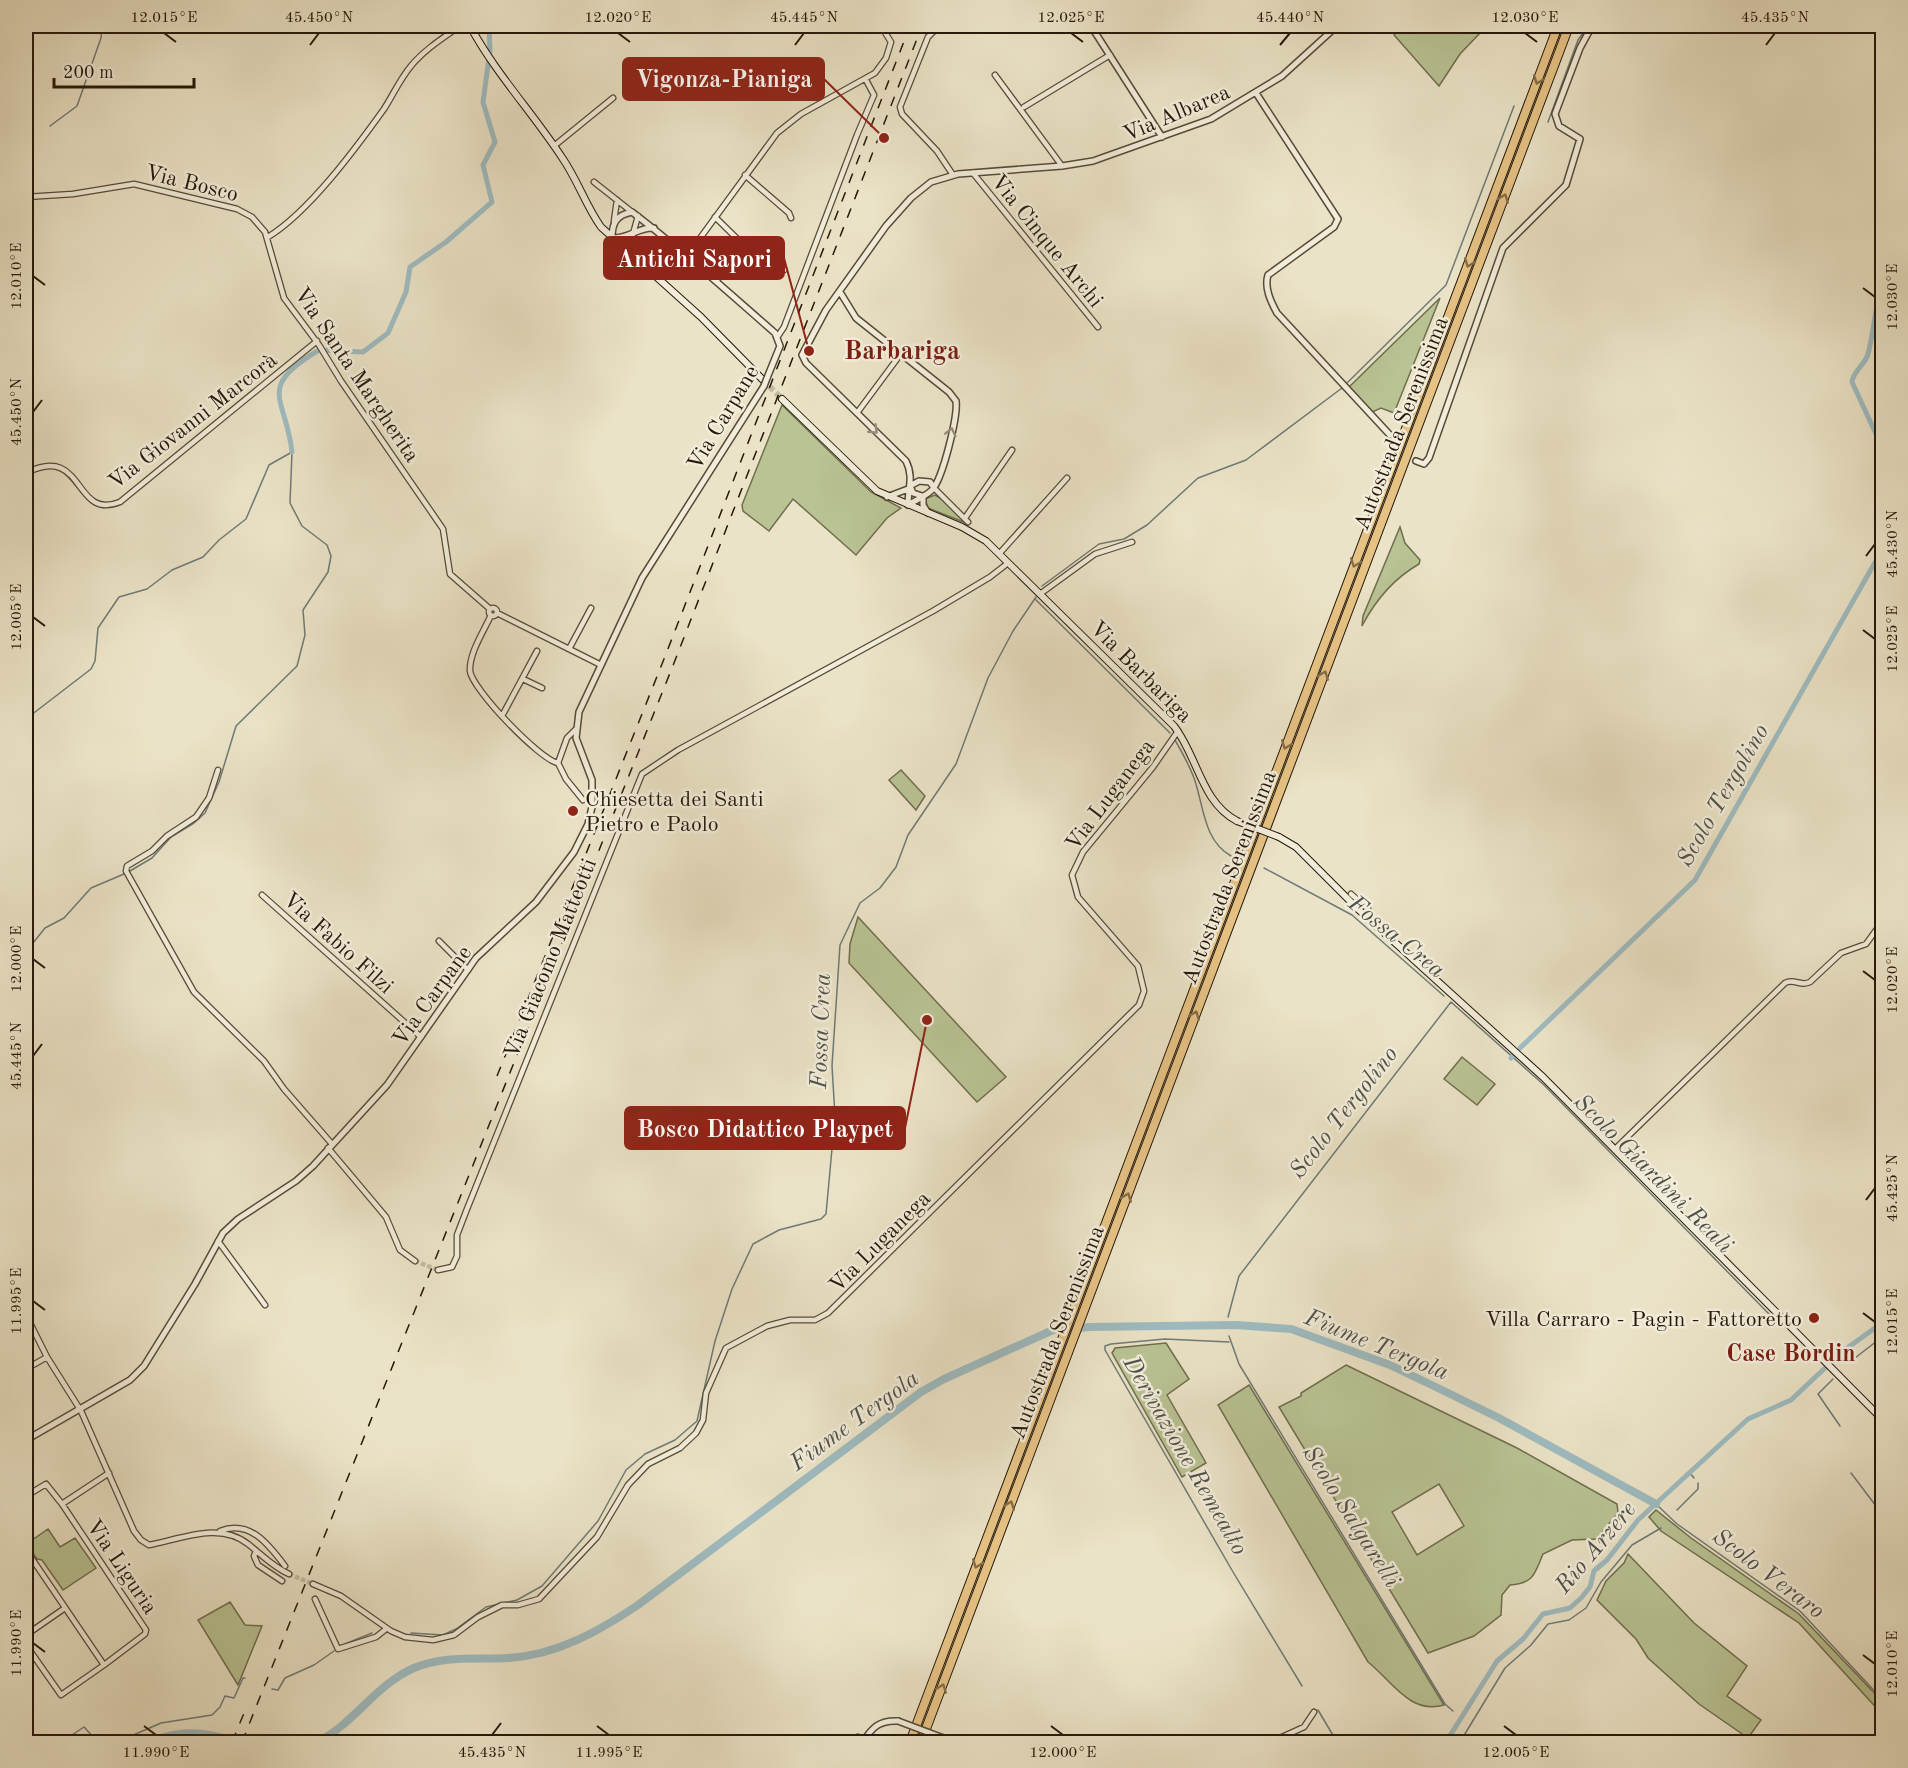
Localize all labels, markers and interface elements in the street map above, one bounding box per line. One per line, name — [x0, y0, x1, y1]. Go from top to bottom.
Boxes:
text: 12.015°E — [131, 11, 197, 26]
text: 45.450°N — [285, 11, 353, 26]
text: 12.020°E — [585, 11, 651, 26]
text: 45.445°N — [770, 11, 838, 26]
text: 12.025°E — [1038, 11, 1104, 26]
text: 45.440°N — [1256, 11, 1324, 26]
text: 12.030°E — [1492, 11, 1558, 26]
text: 45.435°N — [1741, 11, 1809, 26]
scale bar — [54, 51, 194, 89]
callout: Vigonza-Pianiga — [623, 58, 824, 100]
text: 200 m — [63, 64, 114, 82]
text: Vigonza-Pianiga — [635, 69, 813, 93]
one-way arrow — [1532, 74, 1545, 85]
street label: Via Albarea — [1120, 81, 1234, 146]
street label: Via Bosco — [143, 162, 240, 206]
street label: Via Cinque Archi — [986, 171, 1107, 312]
one-way arrow — [1497, 193, 1509, 204]
callout: Antichi Sapori — [604, 237, 784, 279]
text: 12.010°E — [10, 243, 25, 309]
text: Antichi Sapori — [616, 249, 772, 273]
one-way arrow — [1464, 257, 1476, 268]
text: 12.030°E — [1886, 264, 1901, 330]
street label: Via Santa Margherita — [290, 284, 423, 467]
street label: Autostrada Serenissima — [1351, 314, 1453, 534]
district label: Barbariga — [844, 339, 960, 365]
street label: Via Giovanni Marcorà — [105, 349, 282, 494]
street label: Via Carpane — [684, 362, 764, 474]
text: 45.450°N — [10, 378, 25, 446]
one-way arrow — [867, 422, 878, 433]
one-way arrow — [943, 427, 956, 437]
text: 45.430°N — [1886, 510, 1901, 578]
one-way arrow — [1350, 557, 1363, 568]
text: 12.005°E — [10, 584, 25, 650]
text: 12.025°E — [1886, 606, 1901, 672]
street label: Via Barbariga — [1085, 617, 1196, 728]
one-way arrow — [1316, 670, 1329, 681]
water label: Scolo Tergolino — [1673, 721, 1774, 871]
street label: Via Luganega — [1062, 735, 1159, 855]
one-way arrow — [1281, 740, 1294, 750]
street label: Autostrada Serenissima — [1179, 768, 1281, 988]
place label: Chiesetta dei Santi Pietro e Paolo — [585, 789, 764, 836]
marker: Chiesetta dei Santi Pietro e Paolo — [566, 804, 580, 818]
street label: Via Giacomo Matteotti — [501, 855, 601, 1062]
street label: Via Fabio Filzi — [278, 888, 397, 999]
water label: Fossa Crea — [1342, 891, 1449, 984]
text: 12.000°E — [10, 926, 25, 992]
street label: Via Carpane — [389, 942, 476, 1050]
text: 12.020°E — [1886, 947, 1901, 1013]
water label: Fossa Crea — [808, 972, 836, 1091]
one-way arrow — [1188, 1010, 1201, 1020]
text: 45.445°N — [10, 1022, 25, 1090]
water label: Scolo Tergolino — [1286, 1043, 1403, 1184]
water label: Scolo Giardini Reali — [1568, 1090, 1737, 1259]
callout: Bosco Didattico Playpet — [625, 1107, 905, 1149]
text: Bosco Didattico Playpet — [637, 1119, 894, 1143]
text: 45.425°N — [1886, 1154, 1901, 1222]
street label: Via Luganega — [826, 1188, 935, 1297]
one-way arrow — [1119, 1192, 1132, 1203]
street label: Autostrada Serenissima — [1007, 1223, 1109, 1443]
text: 11.995°E — [10, 1268, 25, 1334]
text: 12.015°E — [1886, 1289, 1901, 1355]
water label: Fiume Tergola — [1300, 1306, 1452, 1386]
place label: Villa Carraro - Pagin - Fattoretto — [1485, 1309, 1802, 1331]
marker: Villa Carraro - Pagin - Fattoretto — [1807, 1311, 1821, 1325]
district label: Case Bordin — [1726, 1343, 1856, 1367]
water label: Derivazione Remealto — [1117, 1352, 1251, 1560]
water label: Fiume Tergola — [785, 1367, 924, 1477]
water label: Scolo Salgarelli — [1297, 1442, 1403, 1592]
water label: Rio Arzere — [1551, 1498, 1642, 1599]
one-way arrow — [1003, 1500, 1016, 1511]
street label: Via Liguria — [82, 1516, 161, 1619]
water label: Scolo Veraro — [1707, 1525, 1828, 1624]
one-way arrow — [972, 1558, 984, 1569]
text: 11.990°E — [10, 1610, 25, 1676]
text: 12.010°E — [1886, 1631, 1901, 1697]
one-way arrow — [934, 1683, 947, 1694]
text: 11.990°E — [123, 1746, 189, 1761]
text: 45.435°N — [458, 1746, 526, 1761]
text: 11.995°E — [576, 1746, 642, 1761]
text: 12.000°E — [1030, 1746, 1096, 1761]
text: 12.005°E — [1483, 1746, 1549, 1761]

